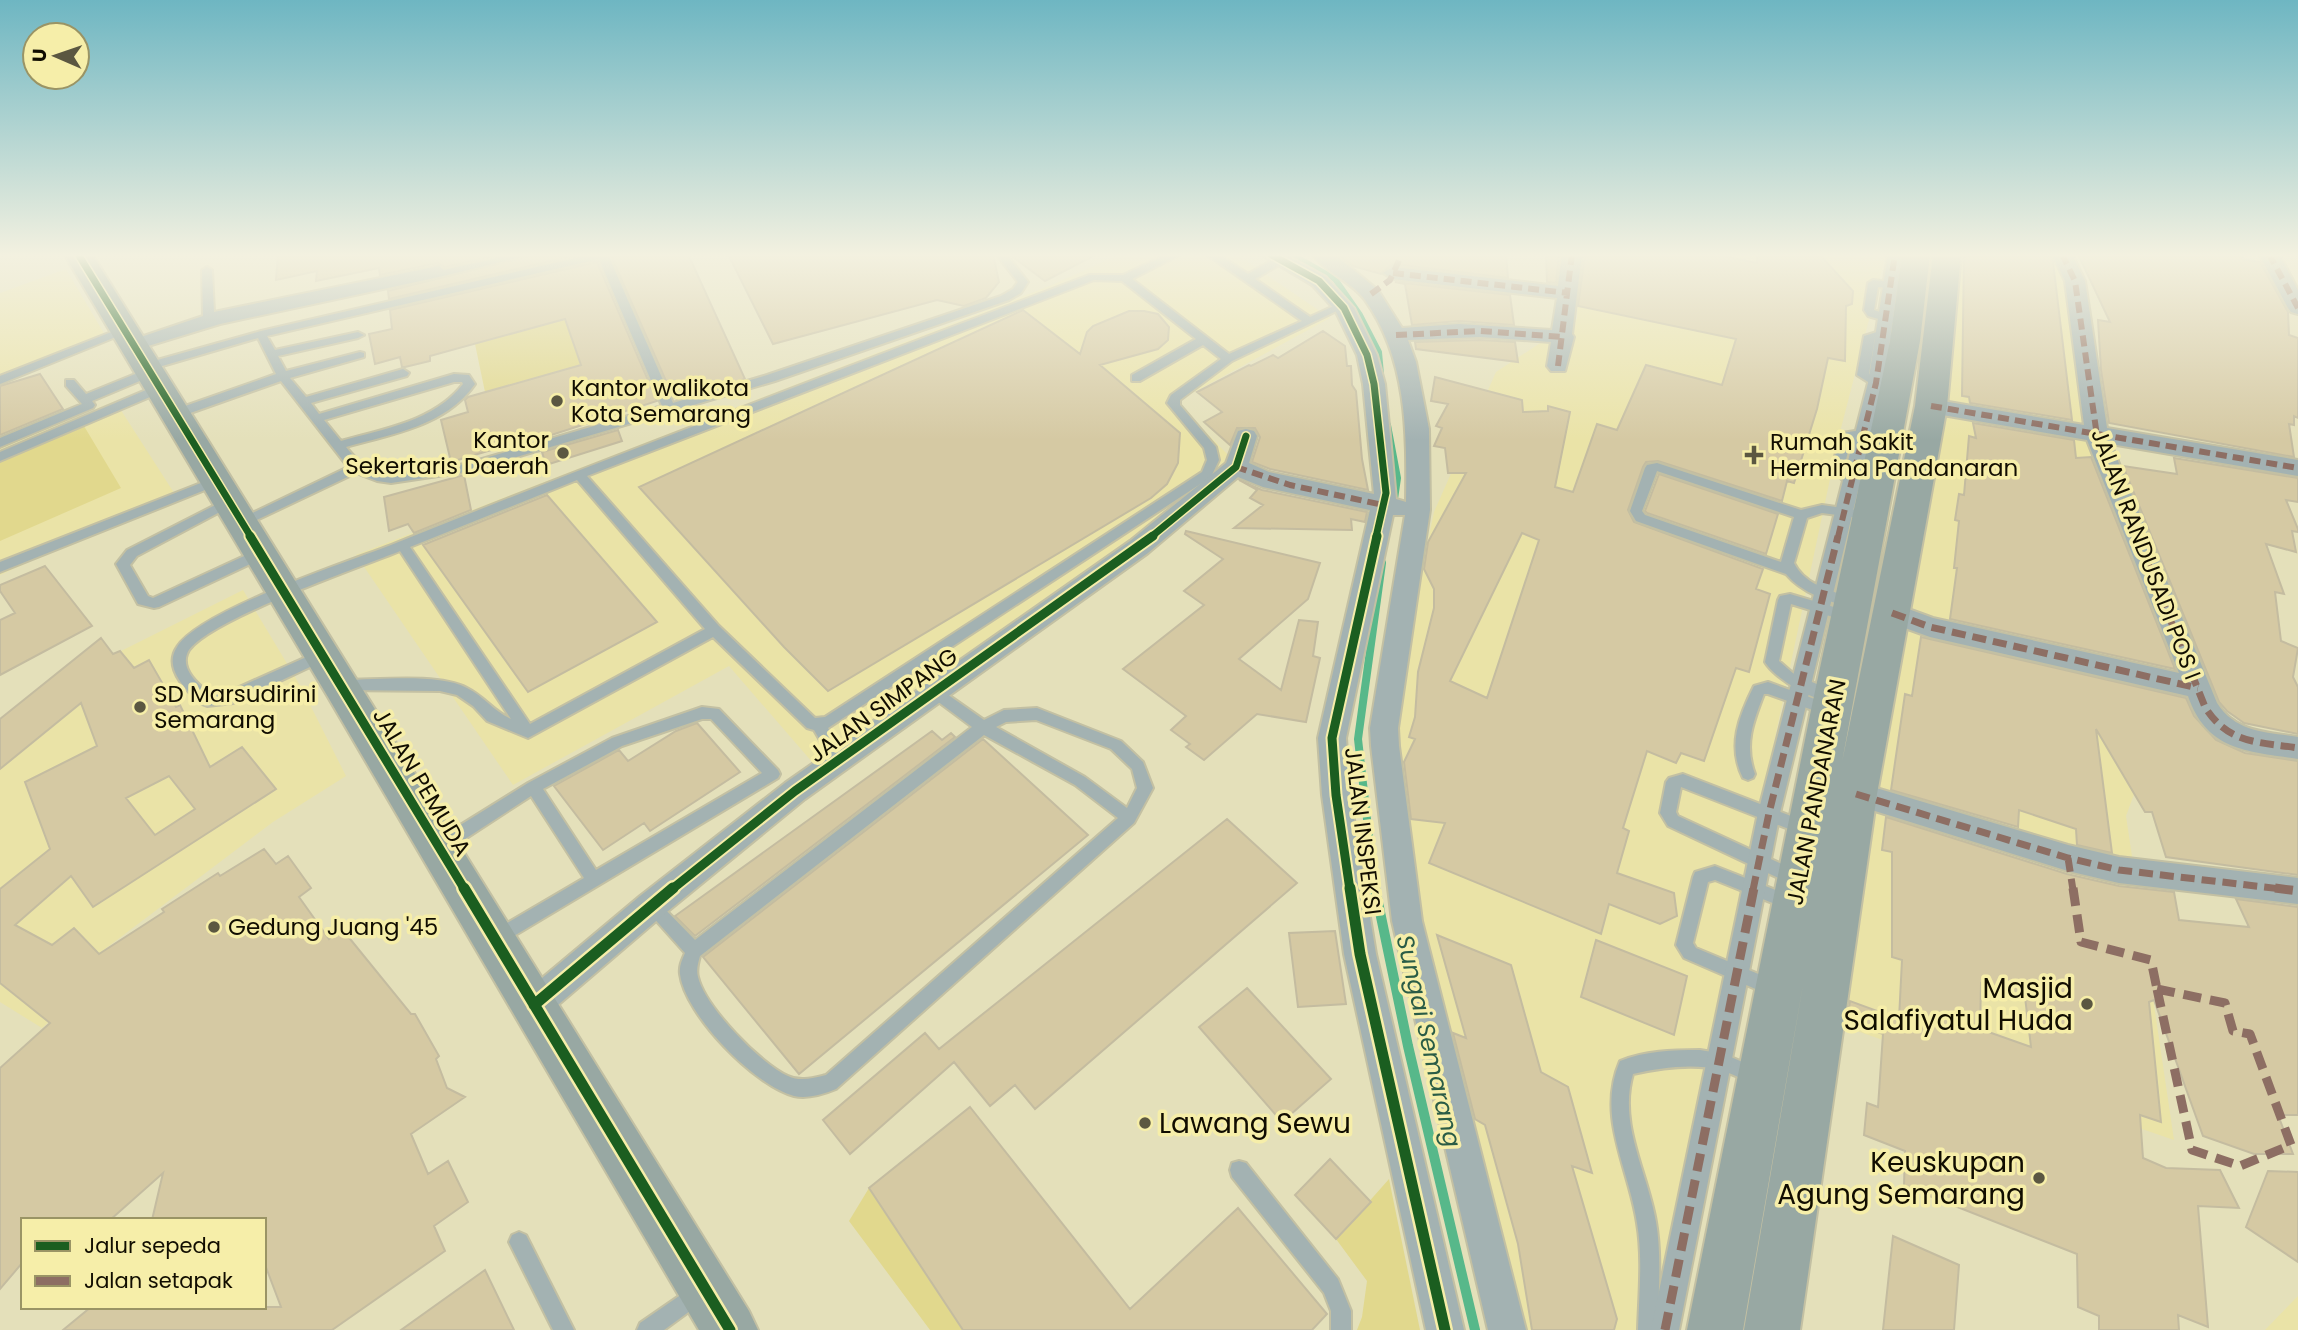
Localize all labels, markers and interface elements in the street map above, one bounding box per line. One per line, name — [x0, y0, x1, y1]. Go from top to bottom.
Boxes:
north arrow — [21, 21, 91, 91]
text: U — [26, 48, 53, 63]
place label: Kantor walikota Kota Semarang — [571, 372, 751, 430]
marker: Kantor walikota Kota Semarang — [549, 393, 565, 409]
place label: Kantor Sekertaris Daerah — [345, 424, 549, 482]
street label: JALAN RANDUSADI POS I — [2083, 424, 2209, 684]
place label: Rumah Sakit Hermina Pandanaran — [1770, 426, 2018, 484]
marker: Kantor Sekertaris Daerah — [555, 445, 571, 461]
marker: Rumah Sakit Hermina Pandanaran — [1744, 445, 1764, 465]
street label: JALAN SIMPANG — [802, 640, 964, 770]
street label: JALAN PANDANARAN — [1778, 676, 1854, 908]
place label: SD Marsudirini Semarang — [154, 678, 316, 736]
marker: SD Marsudirini Semarang — [132, 699, 148, 715]
street label: JALAN PEMUDA — [365, 702, 479, 862]
street label: JALAN INSPEKSI — [1337, 745, 1389, 917]
place label: Gedung Juang '45 — [228, 911, 438, 943]
marker: Gedung Juang '45 — [206, 919, 222, 935]
water label: Sungai Semarang — [1389, 932, 1469, 1150]
place label: Masjid Salafiyatul Huda — [1843, 969, 2073, 1040]
marker: Masjid Salafiyatul Huda — [2079, 996, 2095, 1012]
place label: Lawang Sewu — [1159, 1104, 1351, 1143]
marker: Lawang Sewu — [1137, 1115, 1153, 1131]
place label: Keuskupan Agung Semarang — [1777, 1143, 2025, 1214]
marker: Keuskupan Agung Semarang — [2031, 1170, 2047, 1186]
legend — [21, 1218, 266, 1309]
text: Jalur sepeda — [84, 1231, 221, 1260]
text: Jalan setapak — [84, 1266, 233, 1295]

